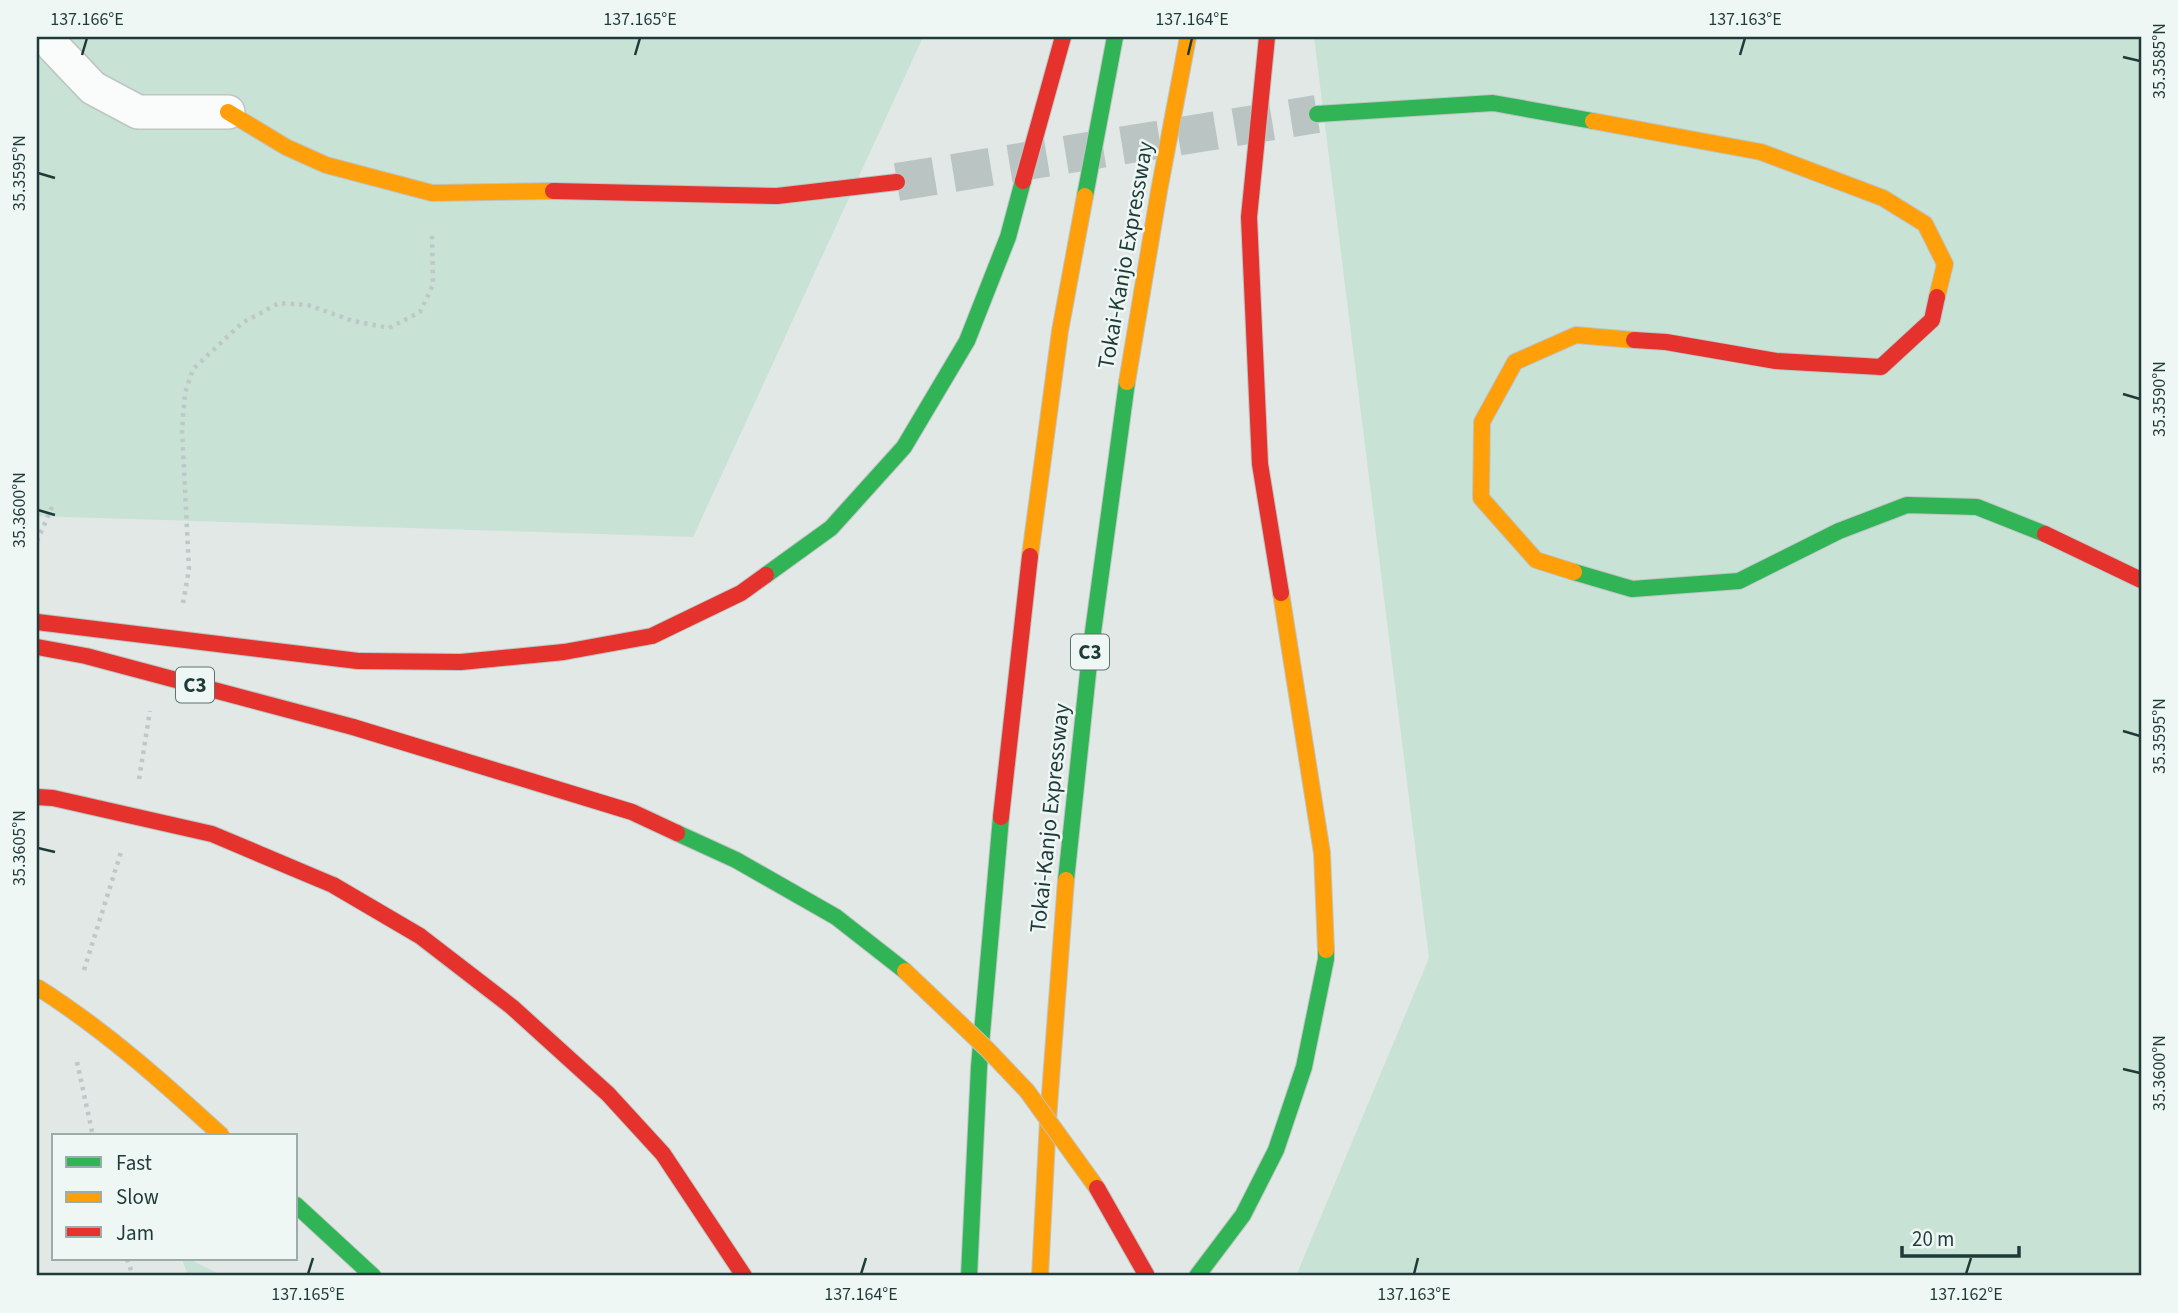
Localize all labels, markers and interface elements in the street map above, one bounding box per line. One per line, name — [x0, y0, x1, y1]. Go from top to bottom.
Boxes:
text: 137.166°E — [50, 7, 124, 32]
text: 137.165°E — [603, 7, 677, 32]
text: 137.164°E — [1155, 7, 1229, 32]
text: 137.163°E — [1708, 7, 1782, 32]
text: 35.3585°N — [2147, 23, 2172, 99]
text: 35.3595°N — [7, 135, 32, 211]
street label: Tokai-Kanjo Expressway — [1089, 138, 1162, 371]
text: 35.3590°N — [2147, 361, 2172, 437]
text: 35.3600°N — [7, 472, 32, 548]
road number: C3 — [1071, 634, 1109, 670]
road number: C3 — [176, 668, 214, 702]
text: 35.3595°N — [2147, 698, 2172, 774]
street label: Tokai-Kanjo Expressway — [1021, 701, 1078, 934]
text: 35.3605°N — [7, 810, 32, 886]
text: 35.3600°N — [2147, 1035, 2172, 1111]
legend — [52, 1134, 298, 1260]
text: Fast — [116, 1148, 152, 1178]
text: Slow — [116, 1182, 159, 1212]
scale bar — [1902, 1215, 2019, 1259]
text: Jam — [116, 1218, 154, 1248]
text: 20 m — [1912, 1224, 1954, 1254]
text: 137.165°E — [271, 1282, 345, 1307]
text: 137.164°E — [824, 1282, 898, 1307]
text: 137.163°E — [1377, 1282, 1451, 1307]
text: 137.162°E — [1929, 1282, 2003, 1307]

